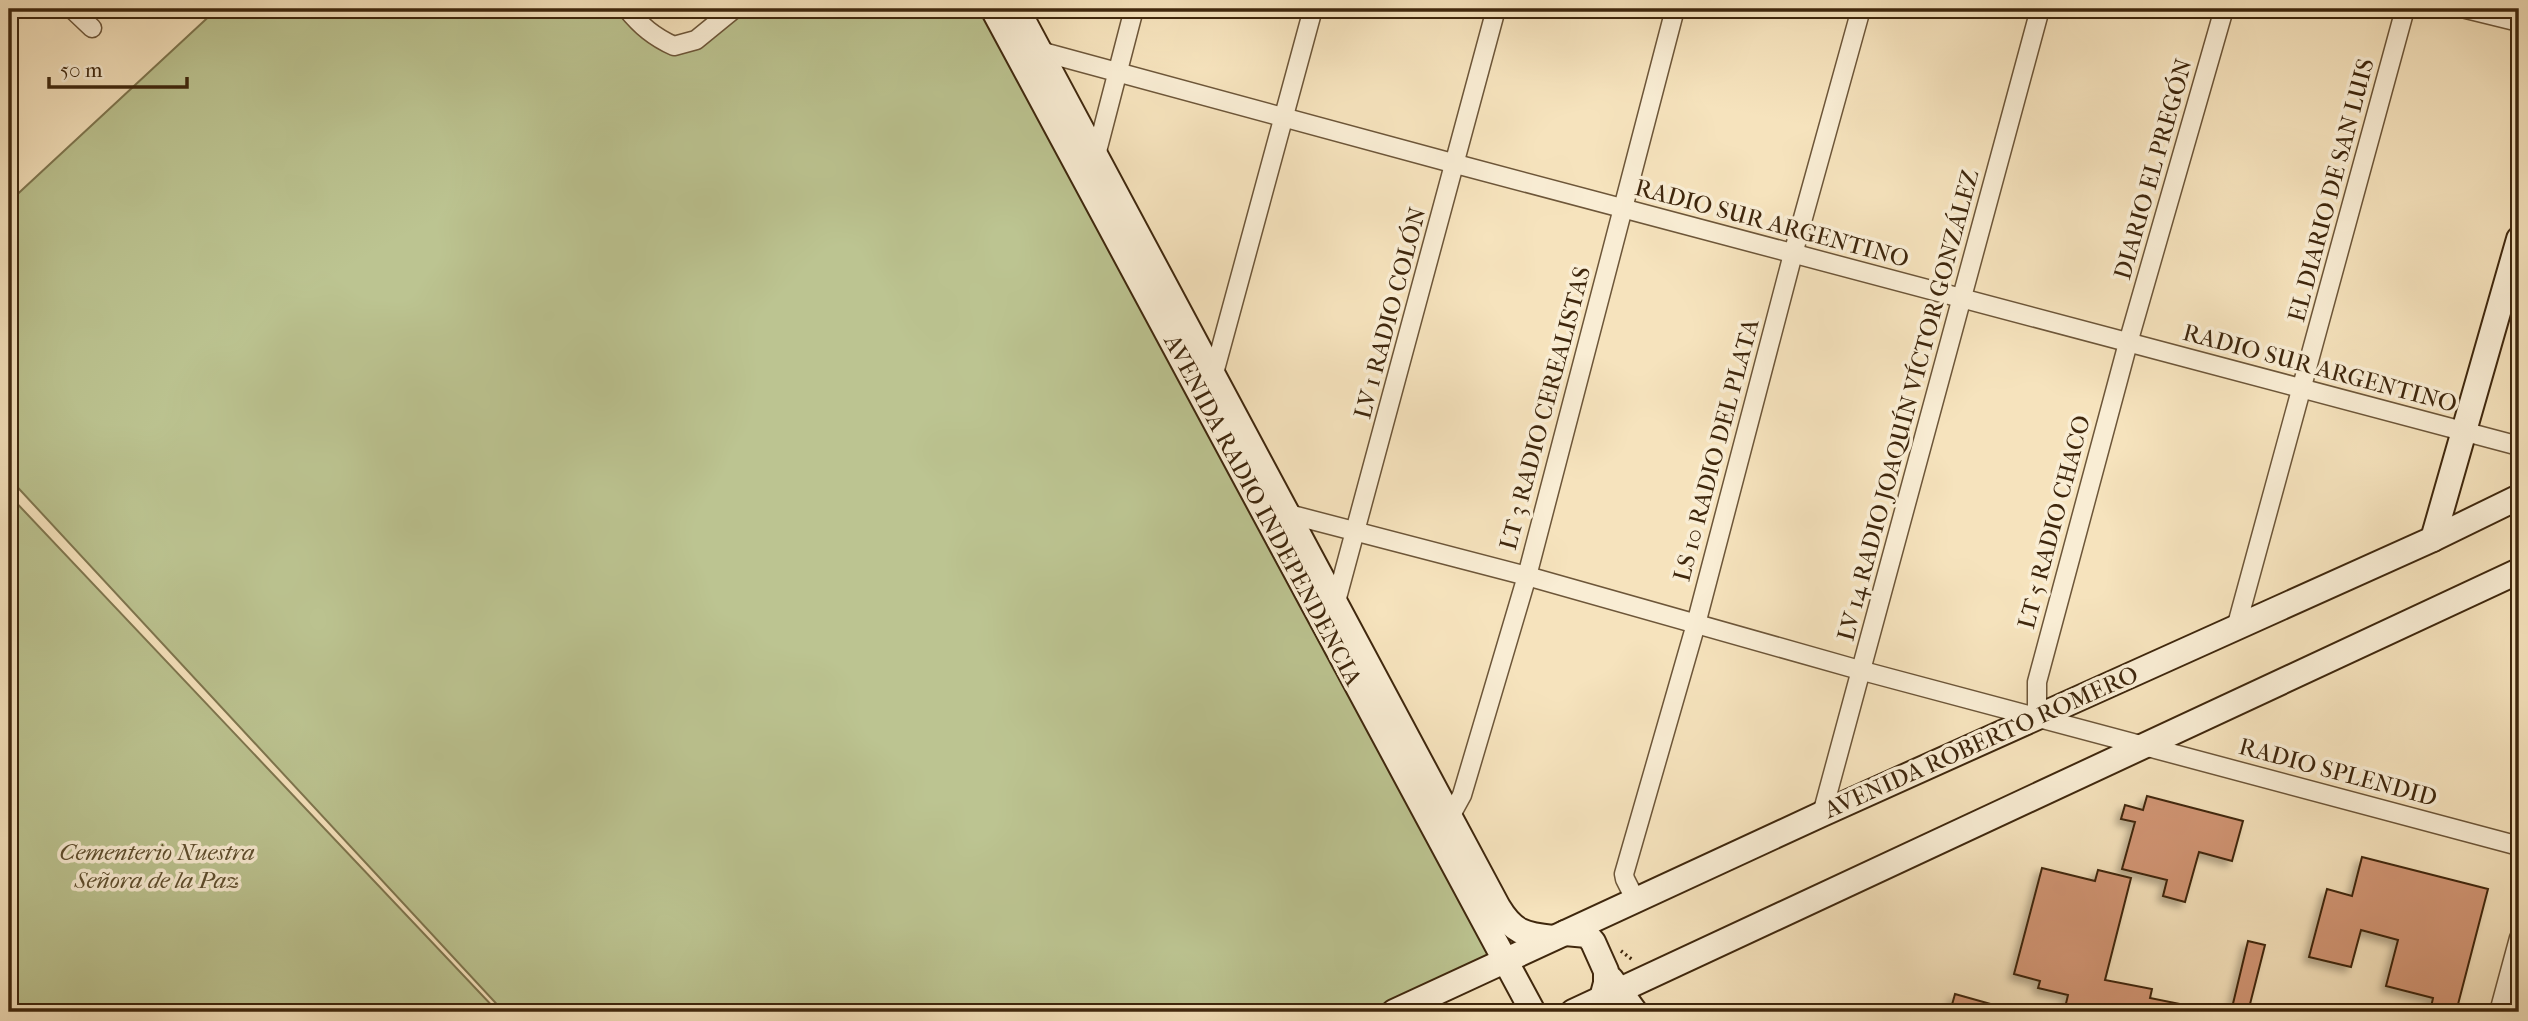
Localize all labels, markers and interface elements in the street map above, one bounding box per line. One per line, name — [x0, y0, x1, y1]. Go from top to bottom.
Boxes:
scale bar — [49, 46, 187, 90]
street label: DIARIO EL PREGÓN — [2107, 55, 2198, 283]
street label: EL DIARIO DE SAN LUIS — [2282, 55, 2380, 325]
text: 50 m — [60, 58, 103, 82]
street label: LV 14 RADIO JOAQUÍN VÍCTOR GONZÁLEZ — [1831, 166, 1985, 644]
street label: RADIO SUR ARGENTINO — [1632, 173, 1912, 273]
street label: LV 1 RADIO COLÓN — [1347, 204, 1432, 422]
street label: LT 3 RADIO CEREALISTAS — [1494, 263, 1596, 553]
street label: LS 10 RADIO DEL PLATA — [1667, 315, 1765, 584]
street label: RADIO SUR ARGENTINO — [2180, 318, 2460, 418]
street label: AVENIDA RADIO INDEPENDENCIA — [1158, 329, 1368, 691]
street label: LT 5 RADIO CHACO — [2012, 412, 2096, 632]
street label: AVENIDA ROBERTO ROMERO — [1819, 660, 2142, 824]
street label: RADIO SPLENDID — [2236, 732, 2440, 812]
park label: Cementerio Nuestra Señora de la Paz — [59, 838, 255, 894]

